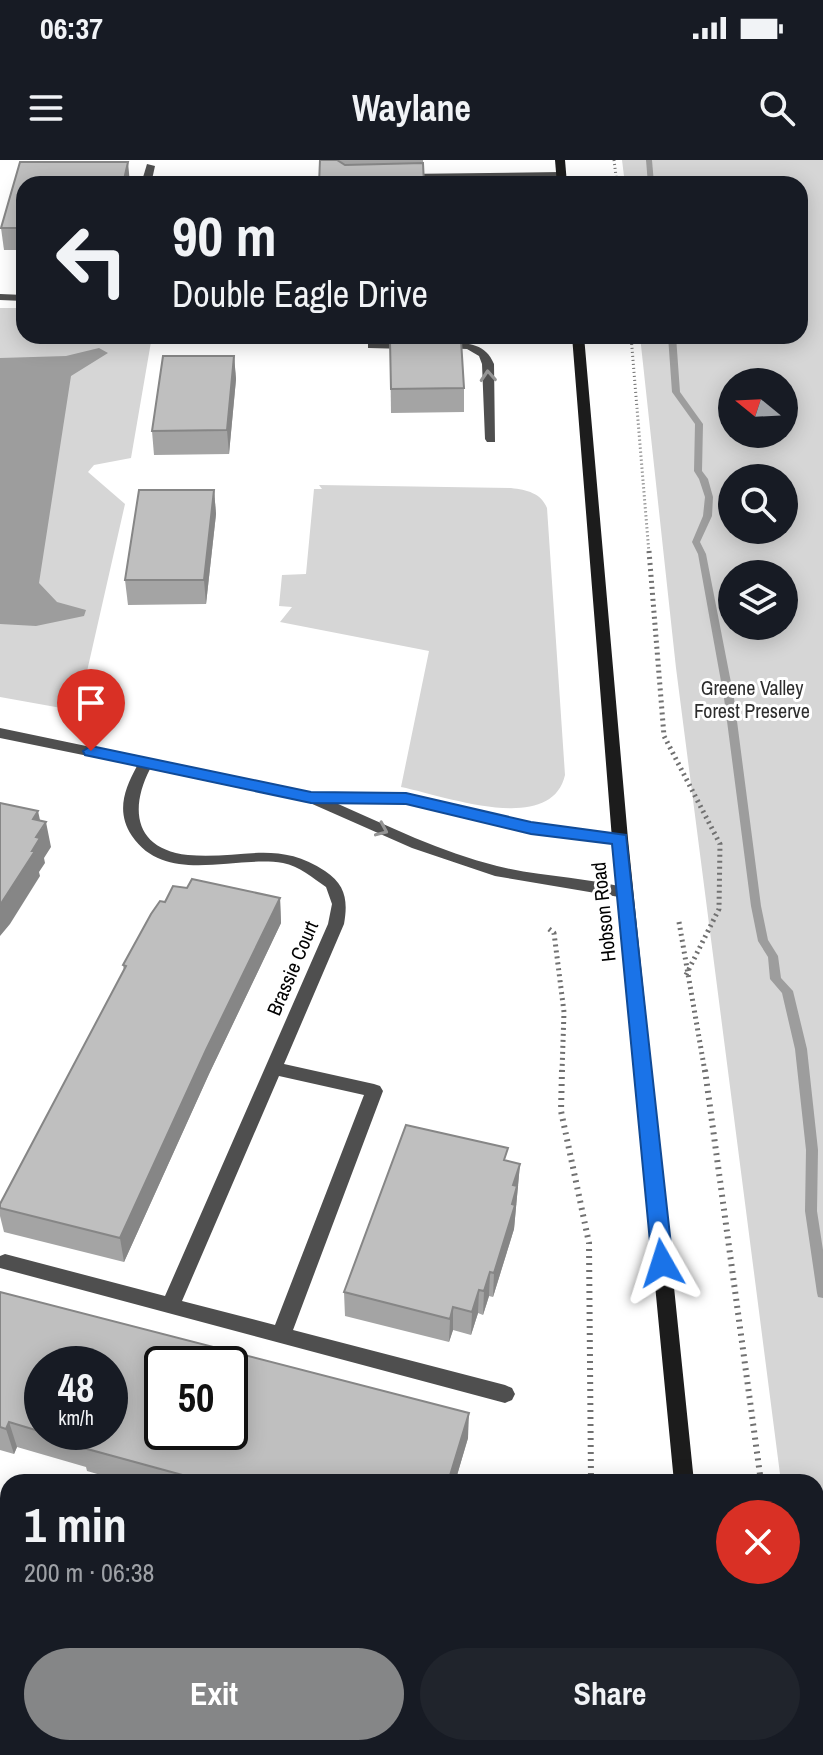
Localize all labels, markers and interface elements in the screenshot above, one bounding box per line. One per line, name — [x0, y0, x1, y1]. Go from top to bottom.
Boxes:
text: 06:37 — [40, 8, 103, 48]
text: Waylane — [352, 84, 471, 132]
icon: menu — [24, 86, 68, 130]
icon: search — [755, 86, 799, 130]
text: 90 m — [172, 198, 277, 273]
icon: left — [40, 208, 144, 312]
text: Double Eagle Drive — [172, 270, 428, 318]
north arrow — [718, 368, 798, 448]
map controls — [718, 368, 798, 640]
one-way arrow — [480, 369, 497, 382]
button: search — [718, 464, 798, 544]
button: layers — [718, 560, 798, 640]
pin — [57, 669, 125, 751]
park label: Greene Valley Forest Preserve — [694, 674, 810, 724]
icon: arrive — [69, 681, 113, 725]
one-way arrow — [374, 820, 388, 836]
street label: Hobson Road — [584, 861, 622, 963]
street label: Brassie Court — [260, 916, 324, 1019]
position arrow — [620, 1221, 704, 1305]
speed limit sign: 50 — [144, 1346, 248, 1450]
text: 48 — [58, 1361, 94, 1414]
text: km/h — [58, 1404, 94, 1431]
text: 1 min — [24, 1492, 127, 1557]
button: close — [716, 1500, 800, 1584]
text: 200 m · 06:38 — [24, 1555, 154, 1590]
button: Exit — [24, 1648, 404, 1740]
button: Share — [420, 1648, 800, 1740]

